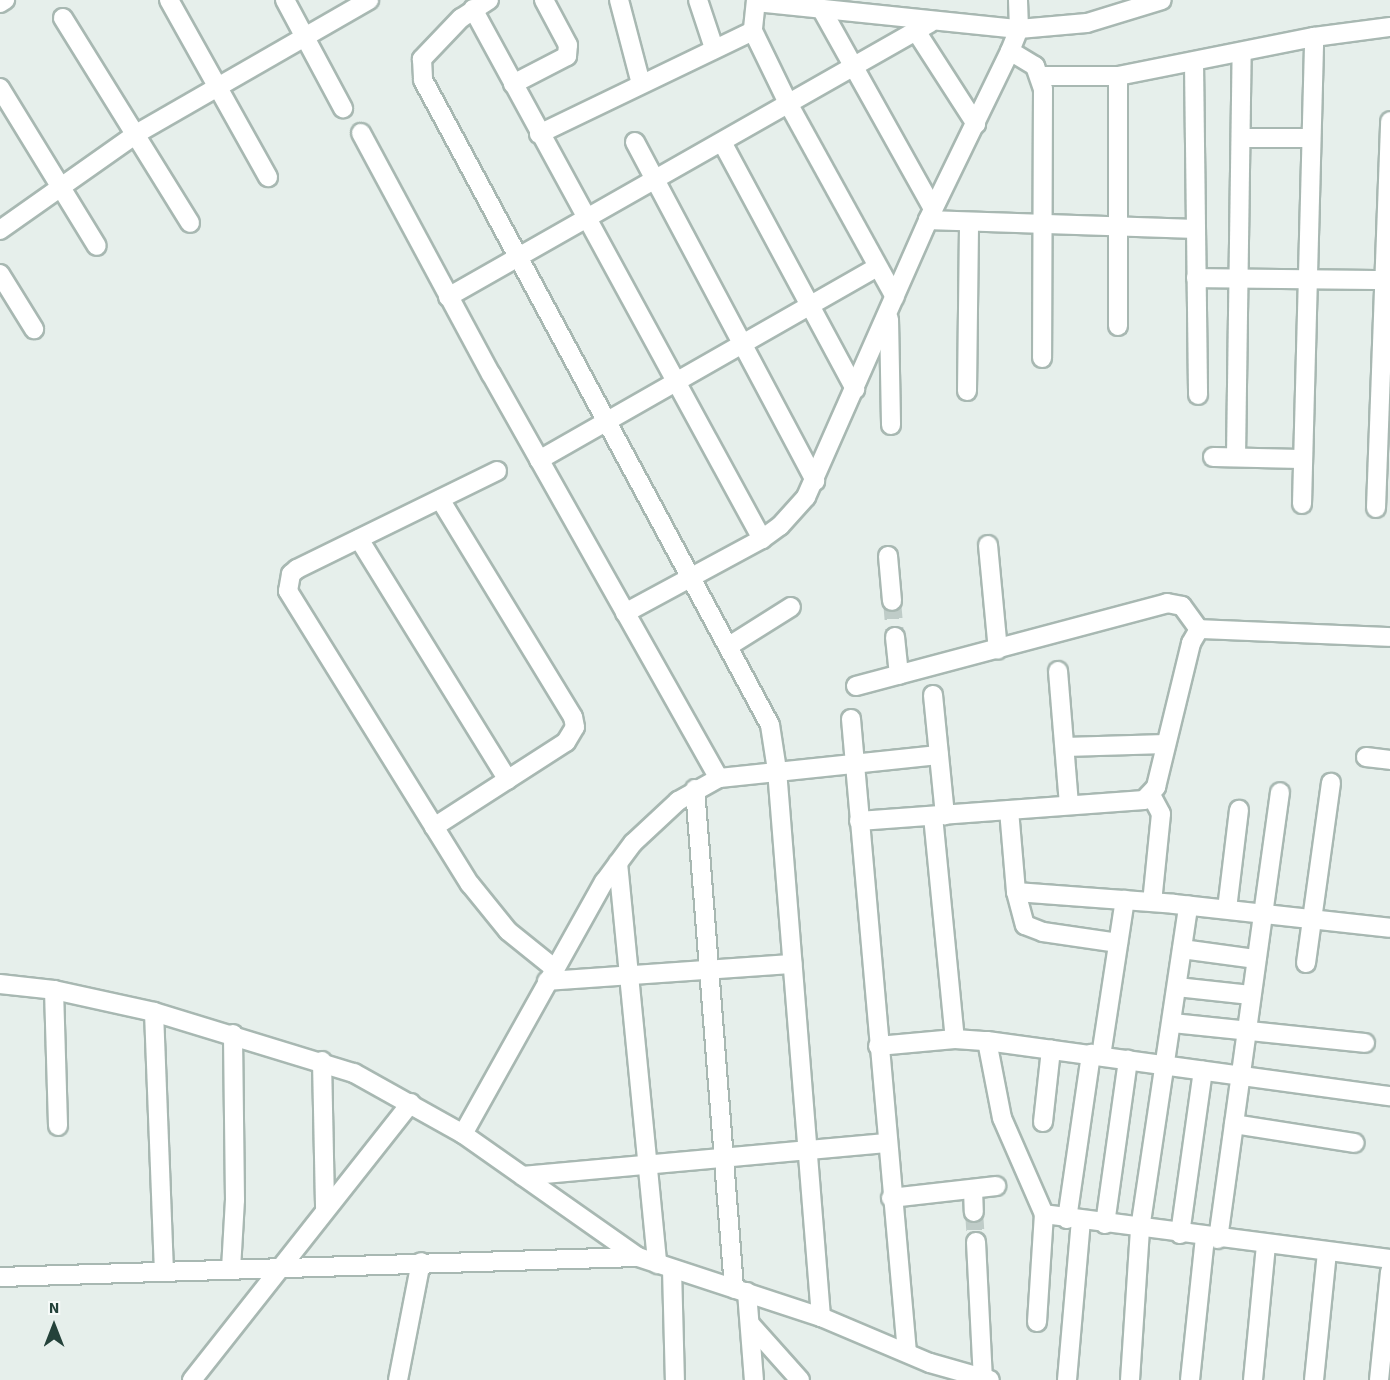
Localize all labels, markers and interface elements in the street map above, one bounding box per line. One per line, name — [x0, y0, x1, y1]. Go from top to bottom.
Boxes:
north arrow — [24, 1296, 84, 1356]
text: N — [49, 1297, 59, 1319]

